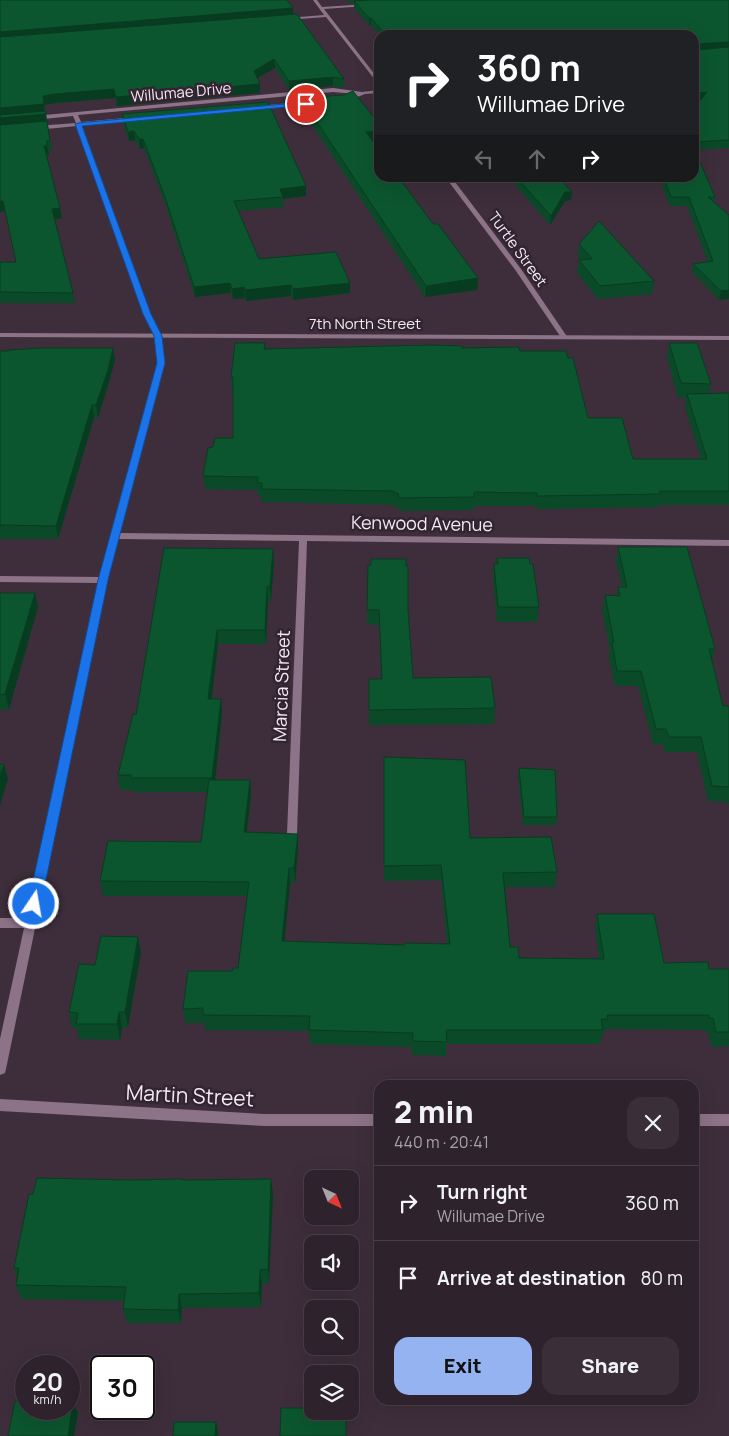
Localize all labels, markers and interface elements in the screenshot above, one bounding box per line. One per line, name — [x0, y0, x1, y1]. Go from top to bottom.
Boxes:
text: 360 m — [477, 44, 581, 92]
icon: right — [394, 50, 459, 115]
street label: Willumae Drive — [130, 77, 232, 107]
pin — [285, 83, 327, 125]
text: Willumae Drive — [477, 89, 625, 119]
icon: arrive — [292, 90, 320, 118]
icon: left — [470, 145, 498, 173]
icon: ahead — [523, 145, 551, 173]
icon: right — [576, 145, 604, 173]
street label: Turtle Street — [484, 207, 552, 291]
street label: 7th North Street — [309, 313, 421, 334]
street label: Kenwood Avenue — [351, 510, 493, 536]
street label: Marcia Street — [267, 630, 295, 742]
position arrow — [7, 877, 59, 929]
street label: Martin Street — [125, 1078, 255, 1112]
text: 2 min — [394, 1091, 474, 1132]
button: close — [627, 1097, 679, 1149]
text: 440 m · 20:41 — [394, 1131, 489, 1153]
north arrow — [304, 1170, 359, 1225]
map controls — [304, 1170, 359, 1420]
text: Turn right — [437, 1179, 527, 1205]
icon: right — [394, 1189, 422, 1217]
text: 360 m — [625, 1190, 679, 1216]
text: Willumae Drive — [437, 1205, 545, 1227]
button: sound — [304, 1235, 359, 1290]
icon: arrive — [394, 1264, 422, 1292]
text: Arrive at destination — [437, 1265, 626, 1291]
text: 80 m — [641, 1265, 683, 1291]
button: search — [304, 1300, 359, 1355]
button: Exit — [394, 1337, 532, 1395]
button: Share — [542, 1337, 679, 1395]
speed limit sign: 30 — [90, 1355, 155, 1420]
text: 20 — [32, 1364, 63, 1399]
button: layers — [304, 1365, 359, 1420]
text: km/h — [34, 1391, 61, 1408]

